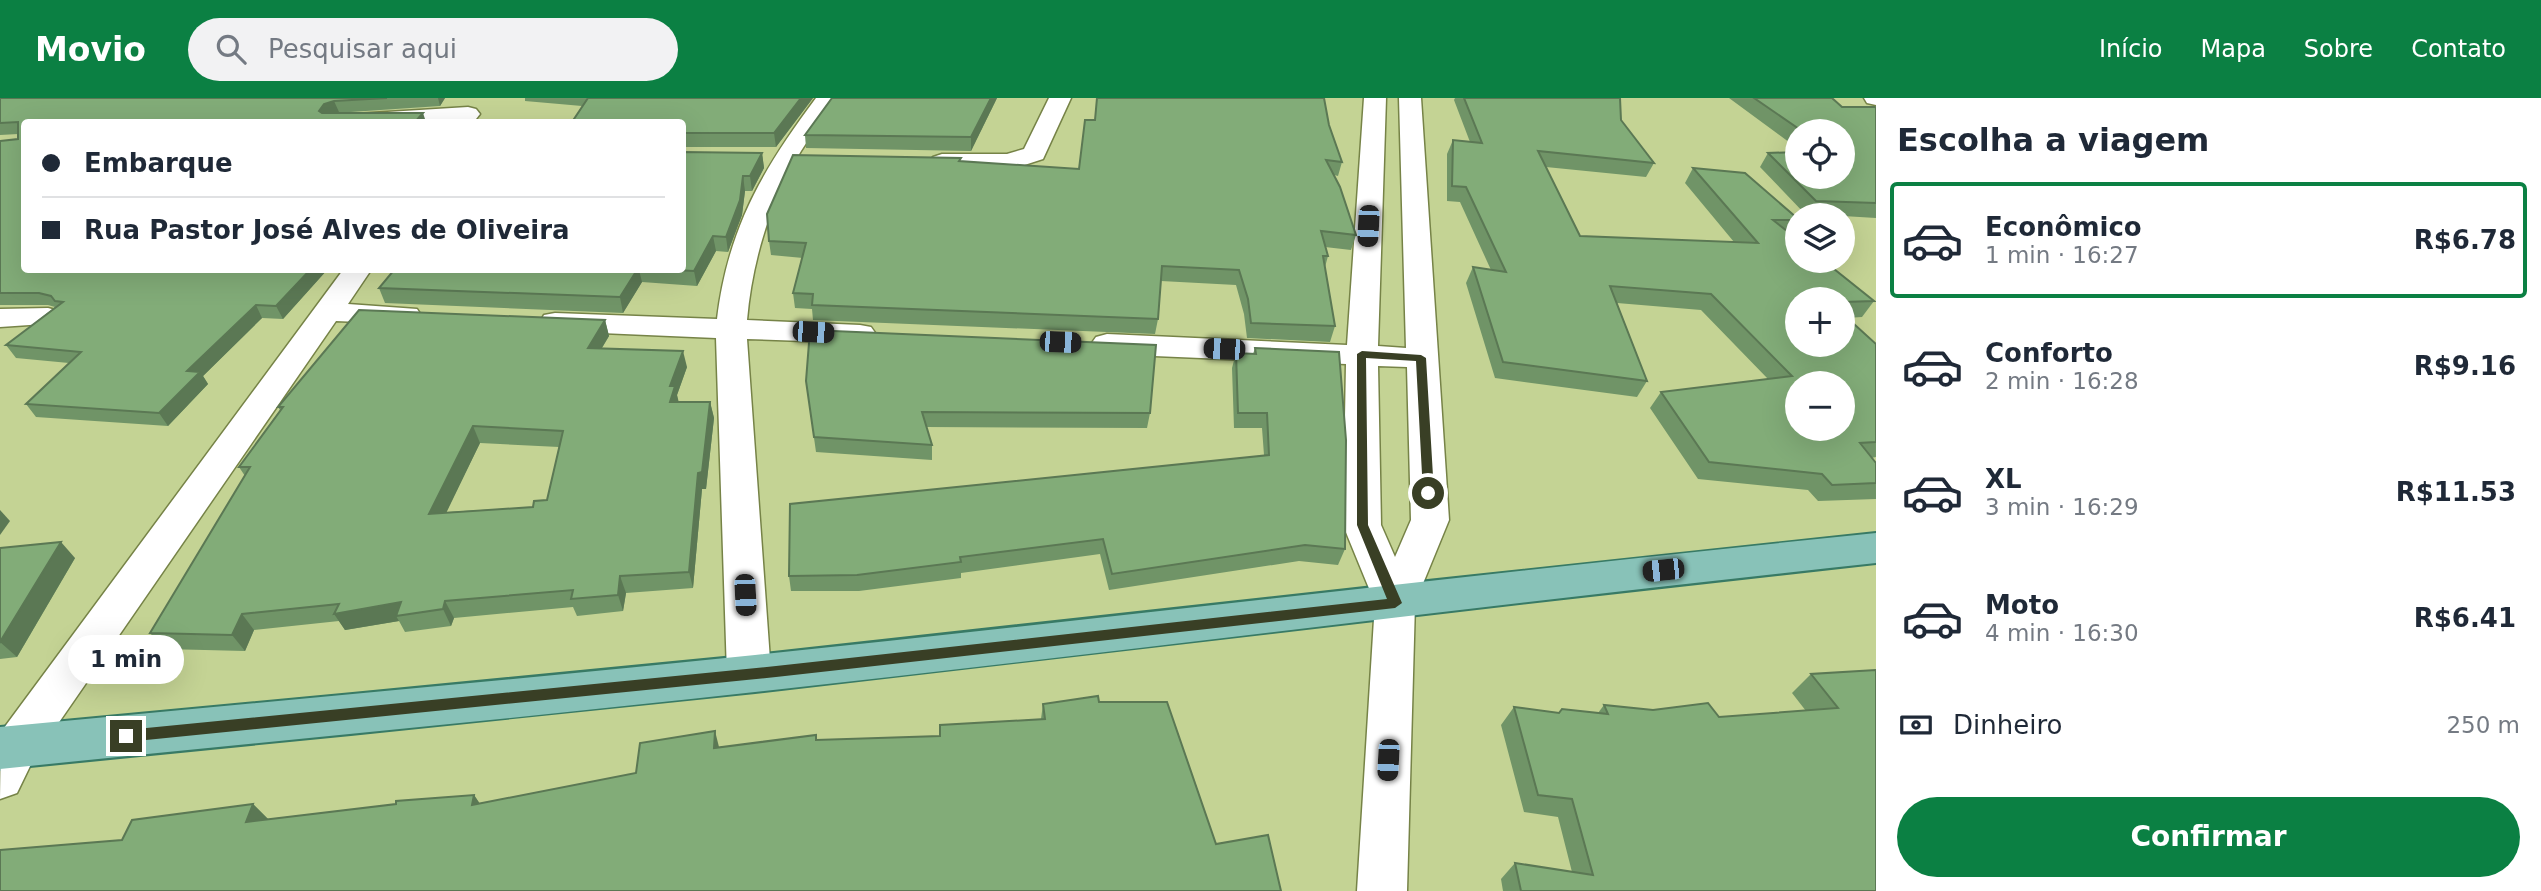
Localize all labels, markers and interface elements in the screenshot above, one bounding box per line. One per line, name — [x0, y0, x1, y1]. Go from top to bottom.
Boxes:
search box — [188, 18, 678, 81]
text: Movio — [35, 30, 146, 69]
icon: search — [212, 30, 250, 68]
text: Pesquisar aqui — [268, 34, 457, 64]
text: Início — [2099, 35, 2163, 63]
text: Mapa — [2201, 35, 2266, 63]
text: Sobre — [2304, 35, 2373, 63]
text: Contato — [2411, 35, 2506, 63]
map controls — [1785, 119, 1855, 441]
button: locate — [1785, 119, 1855, 189]
text: Escolha a viagem — [1897, 121, 2209, 159]
text: Embarque — [84, 148, 233, 178]
button: layers — [1785, 203, 1855, 273]
car — [1357, 204, 1380, 248]
icon: car — [1901, 209, 1964, 272]
text: Econômico — [1985, 212, 2142, 242]
text: Rua Pastor José Alves de Oliveira — [84, 215, 570, 245]
text: R$6.78 — [2414, 225, 2516, 255]
text: 1 min · 16:27 — [1985, 242, 2139, 268]
button: + — [1785, 287, 1855, 357]
car — [792, 320, 835, 344]
car — [1039, 331, 1082, 353]
icon: car — [1901, 335, 1964, 398]
car — [1203, 338, 1246, 360]
text: Conforto — [1985, 338, 2113, 368]
text: R$9.16 — [2414, 351, 2516, 381]
text: 2 min · 16:28 — [1985, 368, 2139, 394]
button: − — [1785, 371, 1855, 441]
icon: car — [1901, 461, 1964, 524]
text: XL — [1985, 464, 2022, 494]
route start — [1412, 477, 1444, 509]
text: R$11.53 — [2396, 477, 2516, 507]
text: 3 min · 16:29 — [1985, 494, 2139, 520]
car — [1642, 557, 1685, 583]
car — [734, 573, 757, 617]
icon: car — [1901, 587, 1964, 650]
text: Moto — [1985, 590, 2059, 620]
text: R$6.41 — [2414, 603, 2516, 633]
text: 4 min · 16:30 — [1985, 620, 2139, 646]
callout: 1 min — [68, 634, 184, 684]
text: 1 min — [90, 646, 162, 672]
icon: cash — [1897, 706, 1935, 744]
text: Dinheiro — [1953, 710, 2062, 740]
text: 250 m — [2446, 712, 2520, 738]
route end — [110, 720, 142, 752]
car — [1377, 738, 1400, 782]
button: Confirmar — [1897, 797, 2520, 877]

